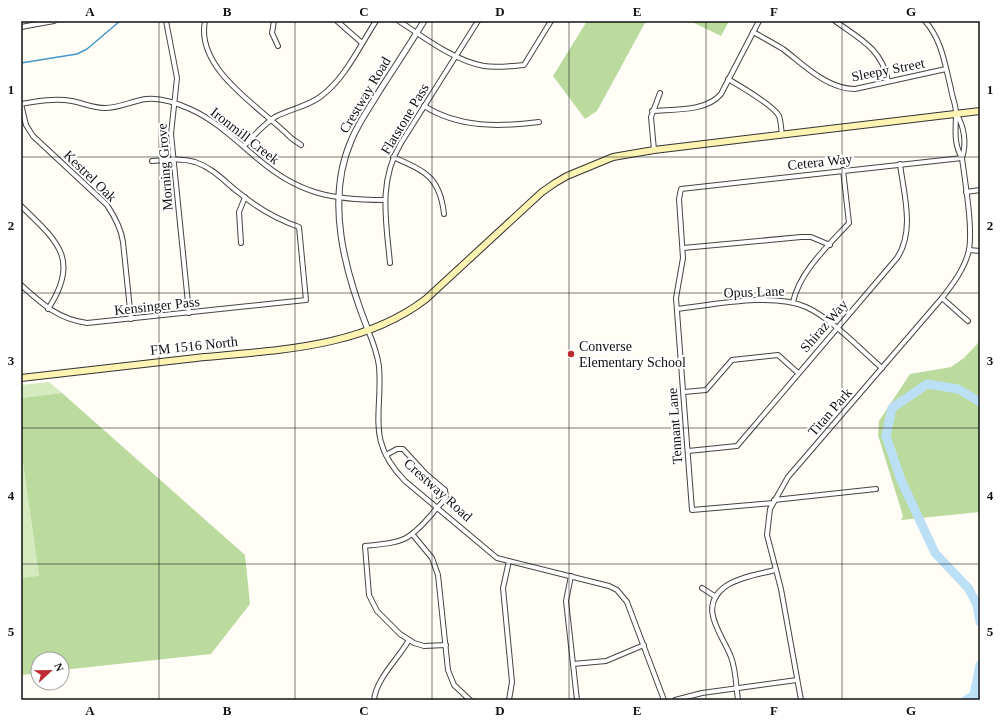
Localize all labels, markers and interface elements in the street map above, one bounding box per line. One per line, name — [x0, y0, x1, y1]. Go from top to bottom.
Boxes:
text: A — [85, 4, 95, 19]
text: B — [223, 4, 232, 19]
text: C — [359, 4, 369, 19]
text: D — [495, 4, 505, 19]
text: E — [633, 4, 641, 19]
text: F — [770, 4, 778, 19]
text: G — [906, 4, 916, 19]
street label: Crestway Road — [336, 54, 394, 136]
street label: Sleepy Street — [850, 56, 926, 84]
street label: Flatstone Pass — [378, 81, 432, 157]
text: 1 — [8, 82, 14, 97]
text: 1 — [987, 82, 993, 97]
street label: Ironmill Creek — [208, 105, 282, 167]
street label: Morning Grove — [154, 123, 176, 211]
street label: Kestrel Oak — [61, 147, 119, 205]
street label: Cetera Way — [787, 151, 853, 173]
text: 2 — [8, 218, 14, 233]
text: 2 — [987, 218, 993, 233]
street label: Opus Lane — [723, 283, 785, 301]
street label: Kensinger Pass — [113, 294, 201, 318]
street label: Shiraz Way — [797, 297, 851, 355]
street label: FM 1516 North — [150, 334, 238, 358]
place label: Converse Elementary School — [579, 339, 686, 370]
marker: Converse Elementary School — [566, 349, 576, 359]
text: 3 — [8, 353, 15, 368]
text: 3 — [987, 353, 994, 368]
street label: Titan Park — [805, 385, 855, 439]
street label: Tennant Lane — [665, 387, 685, 465]
street label: Crestway Road — [401, 456, 475, 524]
text: 4 — [8, 488, 15, 503]
text: 4 — [987, 488, 994, 503]
text: 5 — [8, 624, 15, 639]
text: 5 — [987, 624, 994, 639]
north arrow — [30, 651, 70, 691]
text: N — [52, 661, 66, 673]
text: A — [85, 703, 95, 718]
text: B — [223, 703, 232, 718]
text: C — [359, 703, 369, 718]
text: D — [495, 703, 505, 718]
text: E — [633, 703, 641, 718]
text: F — [770, 703, 778, 718]
text: G — [906, 703, 916, 718]

